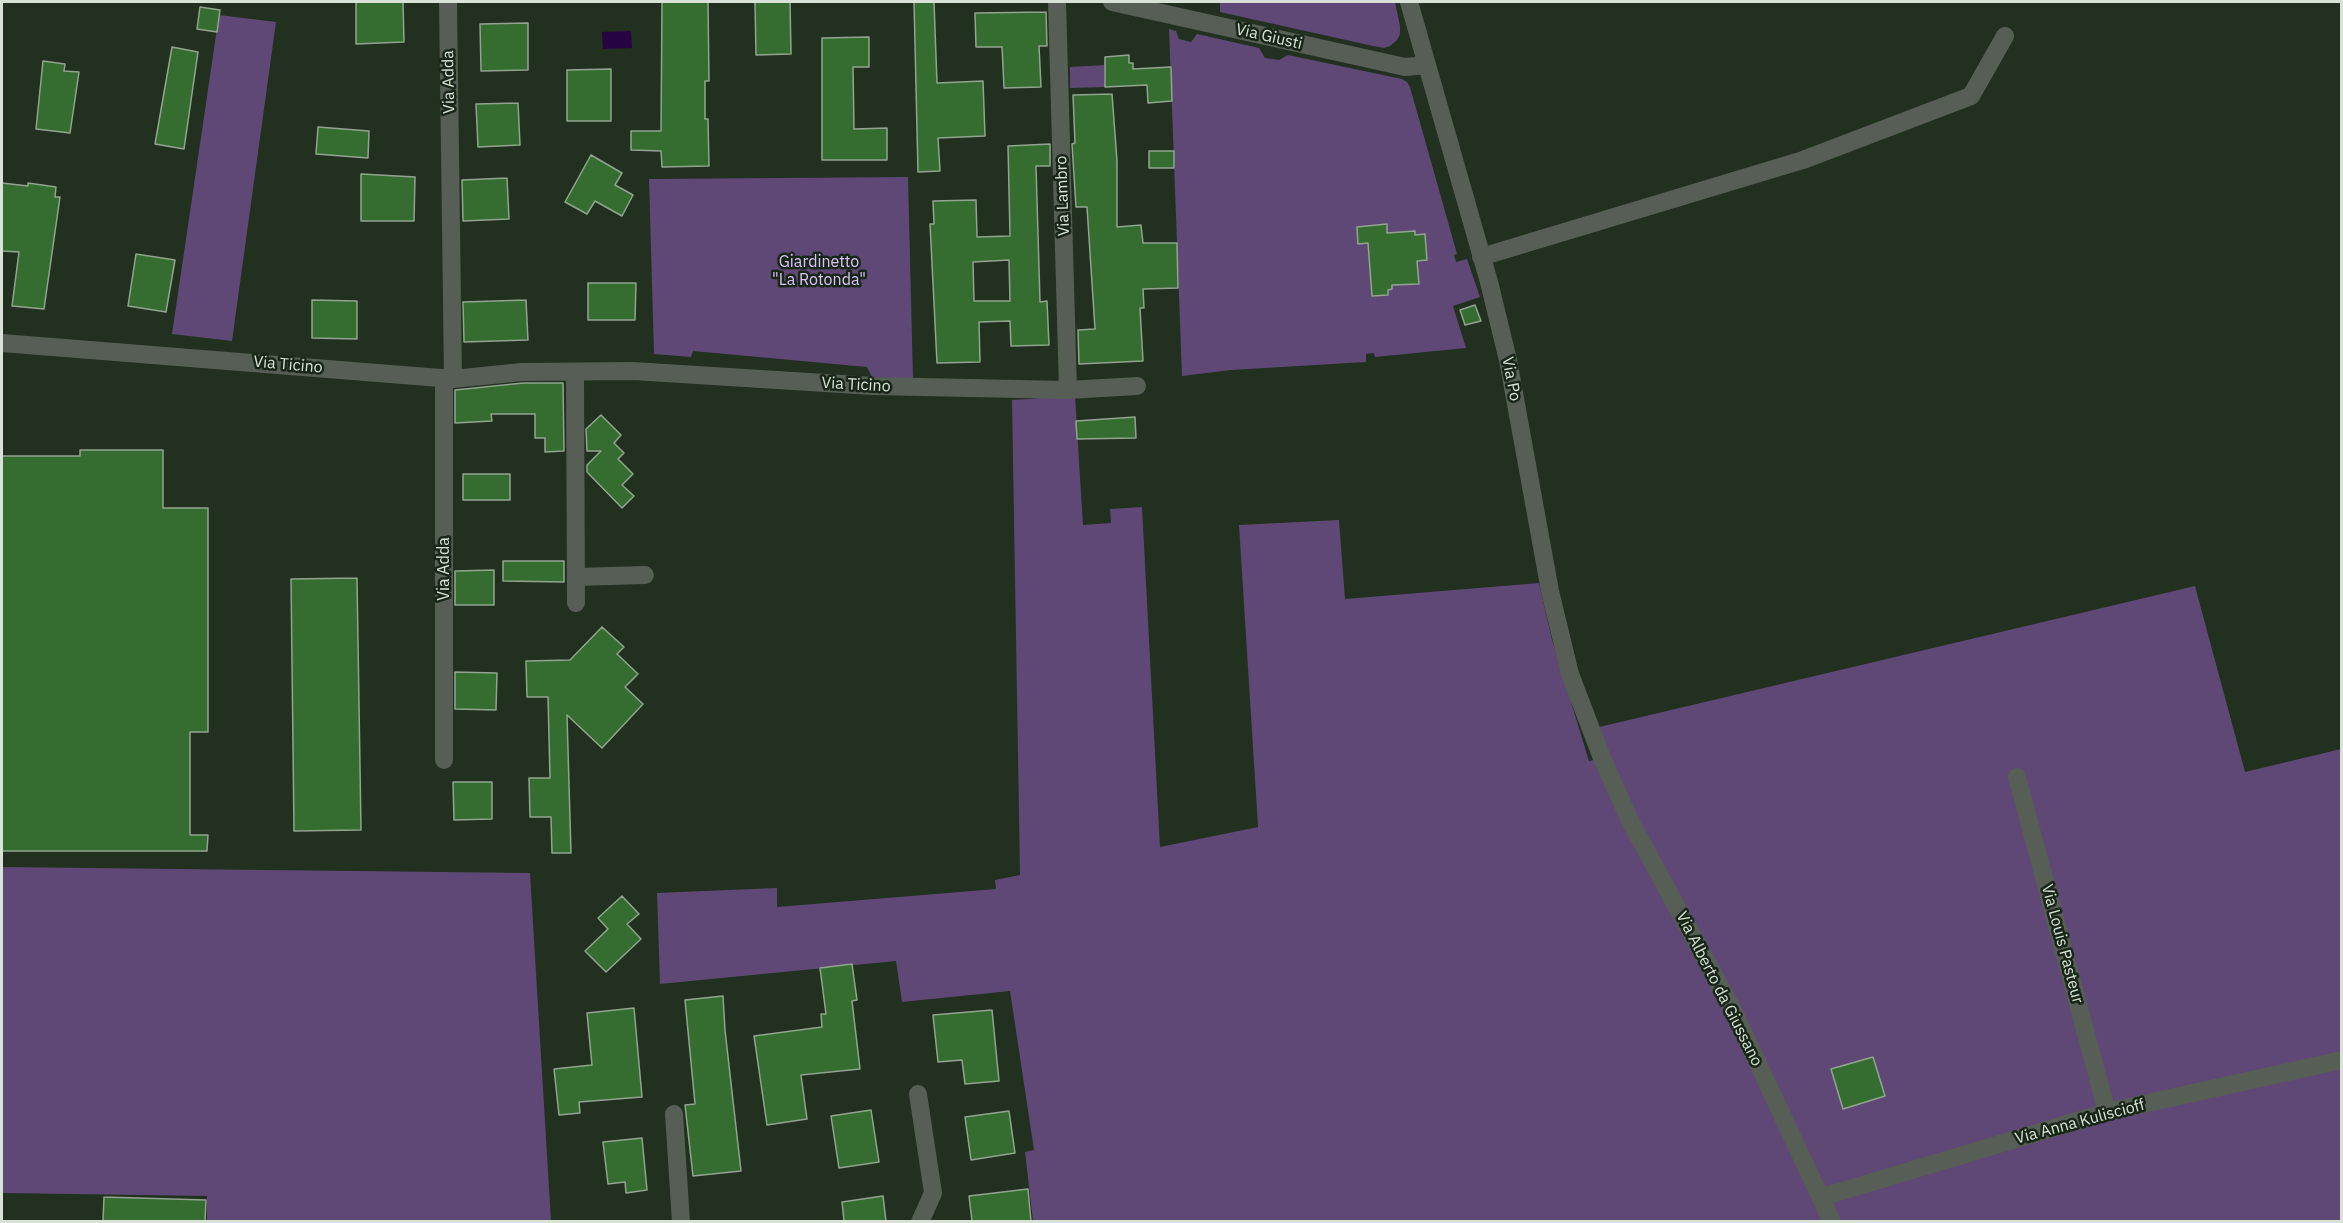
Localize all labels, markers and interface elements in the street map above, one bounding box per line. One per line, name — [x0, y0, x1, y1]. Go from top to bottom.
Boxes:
street label: Via Giusti — [1234, 20, 1304, 54]
street label: Via Adda — [439, 50, 459, 114]
street label: Via Lambro — [1052, 155, 1074, 237]
park label: Giardinetto "La Rotonda" — [772, 252, 866, 290]
street label: Via Ticino — [253, 352, 323, 378]
street label: Via Po — [1497, 355, 1525, 403]
street label: Via Ticino — [821, 374, 891, 396]
street label: Via Adda — [434, 537, 454, 601]
street label: Via Louis Pasteur — [2037, 882, 2087, 1006]
street label: Via Alberto da Giussano — [1672, 909, 1766, 1069]
street label: Via Anna Kuliscioff — [2013, 1095, 2147, 1149]

